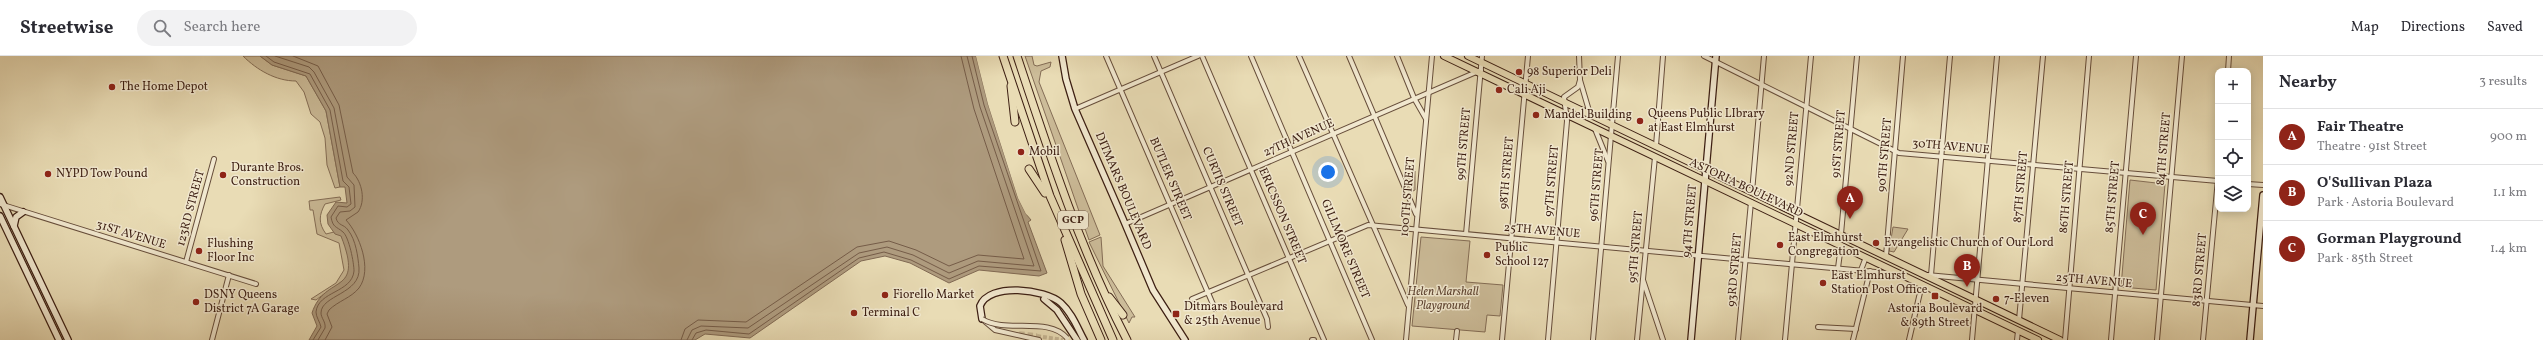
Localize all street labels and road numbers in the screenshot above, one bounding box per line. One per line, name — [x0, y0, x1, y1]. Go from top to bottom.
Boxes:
street label: 99TH STREET — [1453, 107, 1475, 181]
street label: 91ST STREET — [1828, 109, 1850, 179]
street label: 92ND STREET — [1781, 111, 1803, 187]
street label: 84TH STREET — [2153, 112, 2175, 186]
street label: 27TH AVENUE — [1261, 115, 1337, 161]
street label: 90TH STREET — [1874, 117, 1896, 193]
street label: DITMARS BOULEVARD — [1091, 130, 1155, 252]
street label: BUTLER STREET — [1145, 135, 1195, 223]
street label: 98TH STREET — [1496, 136, 1518, 210]
street label: 30TH AVENUE — [1912, 136, 1990, 158]
street label: CURTIS STREET — [1198, 144, 1246, 230]
street label: 97TH STREET — [1541, 144, 1563, 218]
street label: 96TH STREET — [1586, 148, 1608, 222]
street label: 87TH STREET — [2010, 151, 2032, 223]
street label: ASTORIA BOULEVARD — [1687, 155, 1806, 221]
street label: 100TH STREET — [1397, 157, 1419, 237]
street label: 86TH STREET — [2056, 160, 2078, 234]
street label: 85TH STREET — [2102, 160, 2124, 234]
street label: ERICSSON STREET — [1254, 165, 1310, 267]
street label: 123RD STREET — [173, 168, 209, 248]
street label: 94TH STREET — [1679, 184, 1701, 258]
street label: GILLMORE STREET — [1317, 197, 1373, 301]
street label: 95TH STREET — [1625, 210, 1647, 284]
road number: GCP — [1058, 211, 1088, 229]
street label: 31ST AVENUE — [94, 217, 168, 253]
street label: 25TH AVENUE — [1503, 220, 1581, 242]
street label: 83RD STREET — [2189, 232, 2211, 308]
street label: 93RD STREET — [1724, 233, 1746, 307]
street label: 25TH AVENUE — [2055, 270, 2133, 292]

